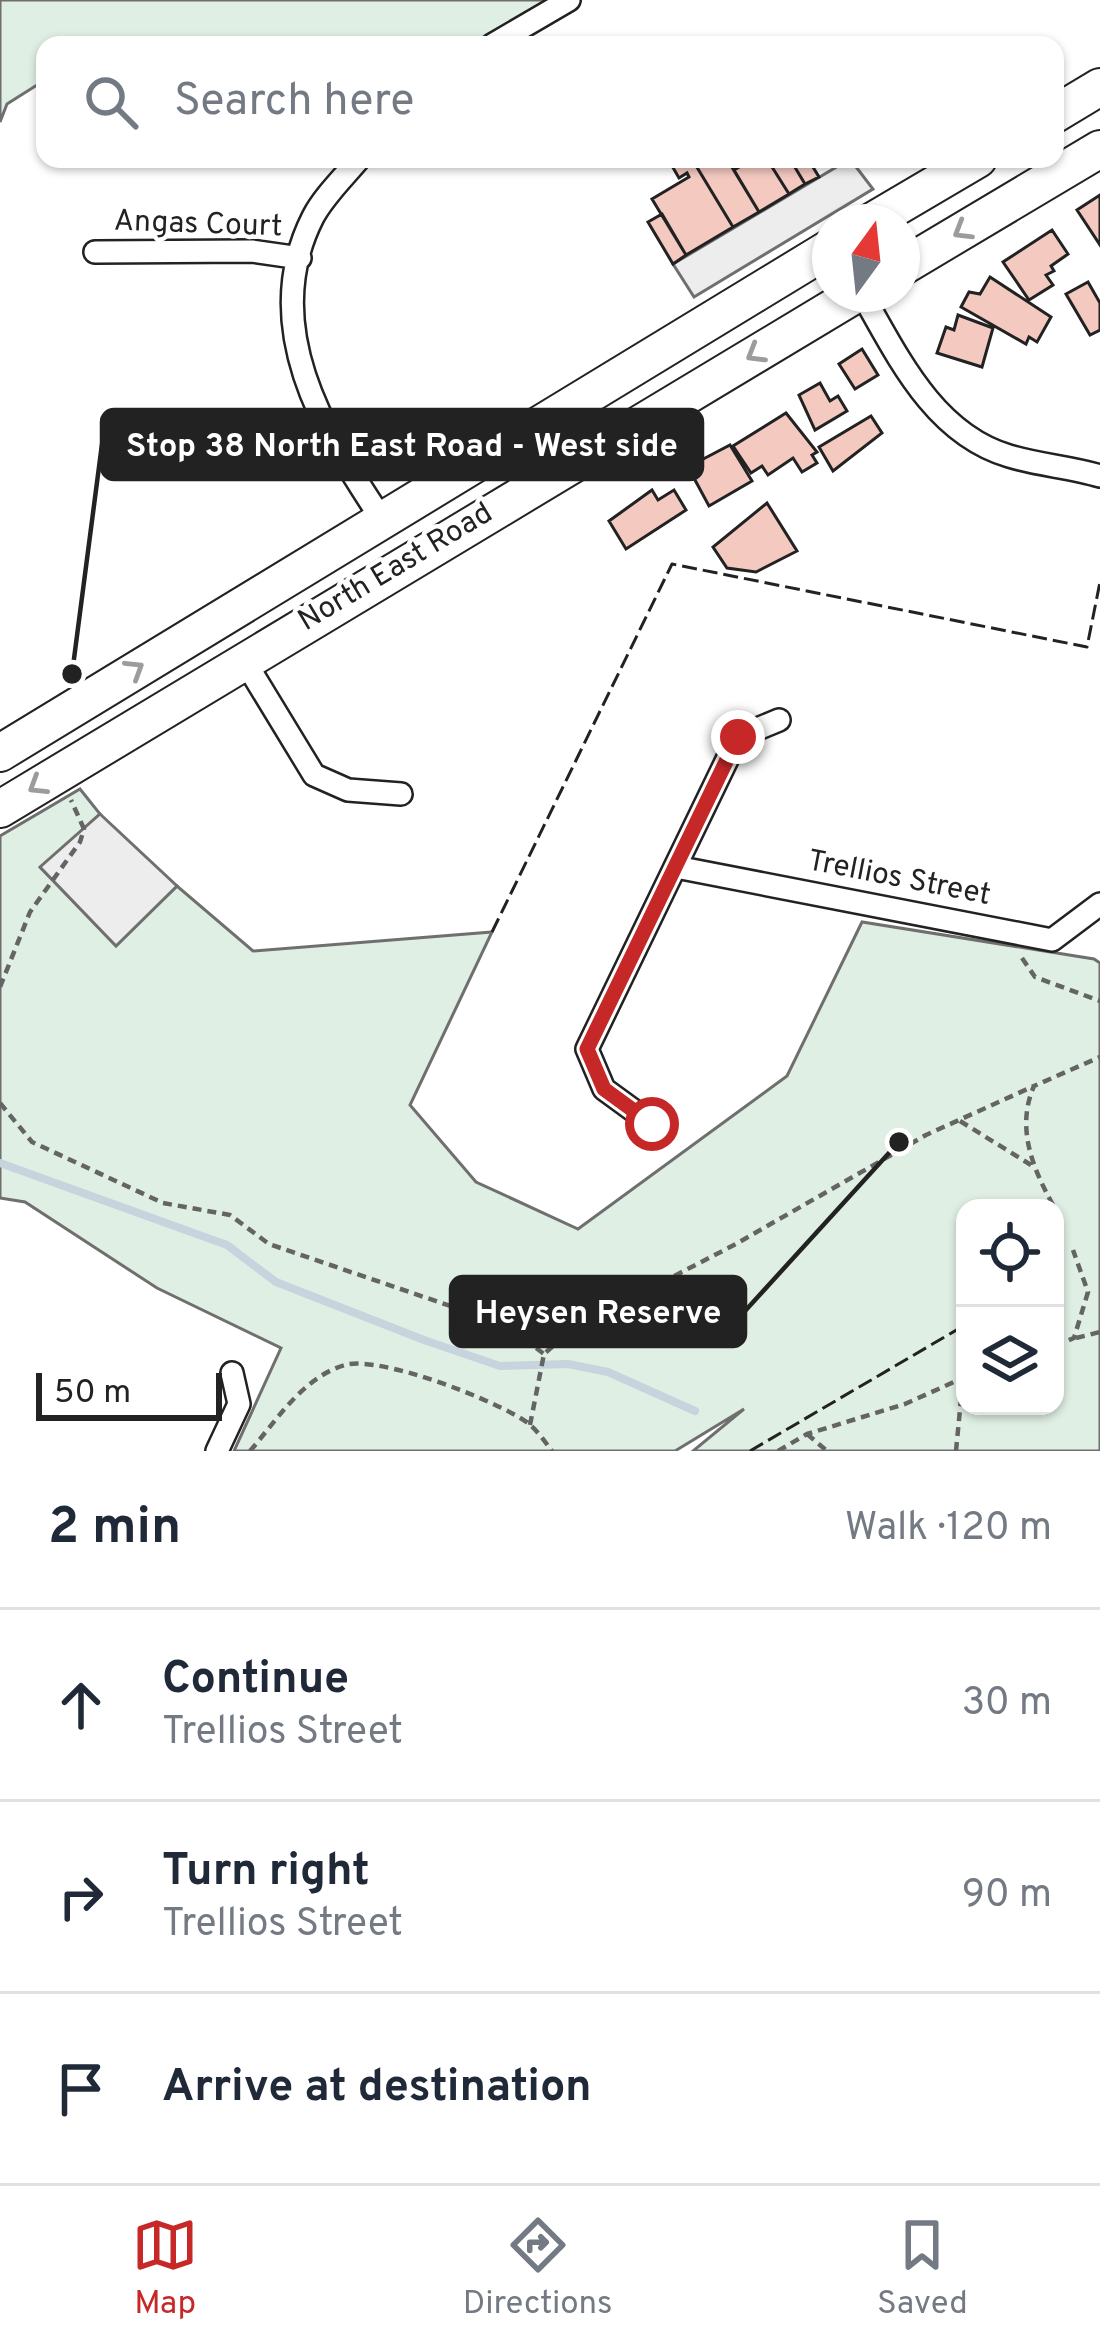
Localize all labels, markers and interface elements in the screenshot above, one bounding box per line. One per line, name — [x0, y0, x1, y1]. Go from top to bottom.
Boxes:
search box — [36, 36, 1064, 168]
icon: search — [78, 69, 144, 135]
text: Search here — [174, 74, 414, 131]
street label: Angas Court — [113, 204, 283, 246]
north arrow — [812, 204, 920, 312]
one-way arrow — [953, 217, 975, 239]
one-way arrow — [746, 339, 768, 362]
callout: Stop 38 North East Road - West side — [102, 410, 702, 479]
text: Stop 38 North East Road - West side — [126, 427, 678, 469]
street label: North East Road — [292, 496, 500, 640]
one-way arrow — [122, 661, 144, 683]
route end — [711, 710, 765, 764]
one-way arrow — [28, 772, 50, 794]
street label: Trellios Street — [804, 843, 994, 915]
route start — [625, 1097, 679, 1151]
map controls — [956, 1199, 1064, 1415]
button: locate — [956, 1199, 1064, 1307]
callout: Heysen Reserve — [451, 1277, 745, 1346]
text: Heysen Reserve — [475, 1294, 721, 1336]
button: layers — [956, 1307, 1064, 1415]
scale bar — [36, 1367, 222, 1420]
text: 50 m — [54, 1373, 131, 1415]
text: 2 min — [48, 1497, 181, 1562]
text: Walk · 120 m — [845, 1505, 1052, 1554]
text: Continue — [162, 1652, 349, 1709]
icon: ahead — [48, 1672, 114, 1738]
text: 30 m — [962, 1680, 1052, 1729]
text: Trellios Street — [162, 1709, 403, 1758]
text: Turn right — [162, 1844, 370, 1901]
icon: right — [48, 1864, 114, 1930]
text: 90 m — [962, 1872, 1052, 1921]
text: Trellios Street — [162, 1901, 403, 1950]
icon: arrive — [48, 2056, 114, 2122]
text: Arrive at destination — [162, 2060, 592, 2117]
tab: Map — [132, 2212, 198, 2326]
tab: Directions — [463, 2212, 613, 2326]
tab: Saved — [877, 2212, 968, 2326]

